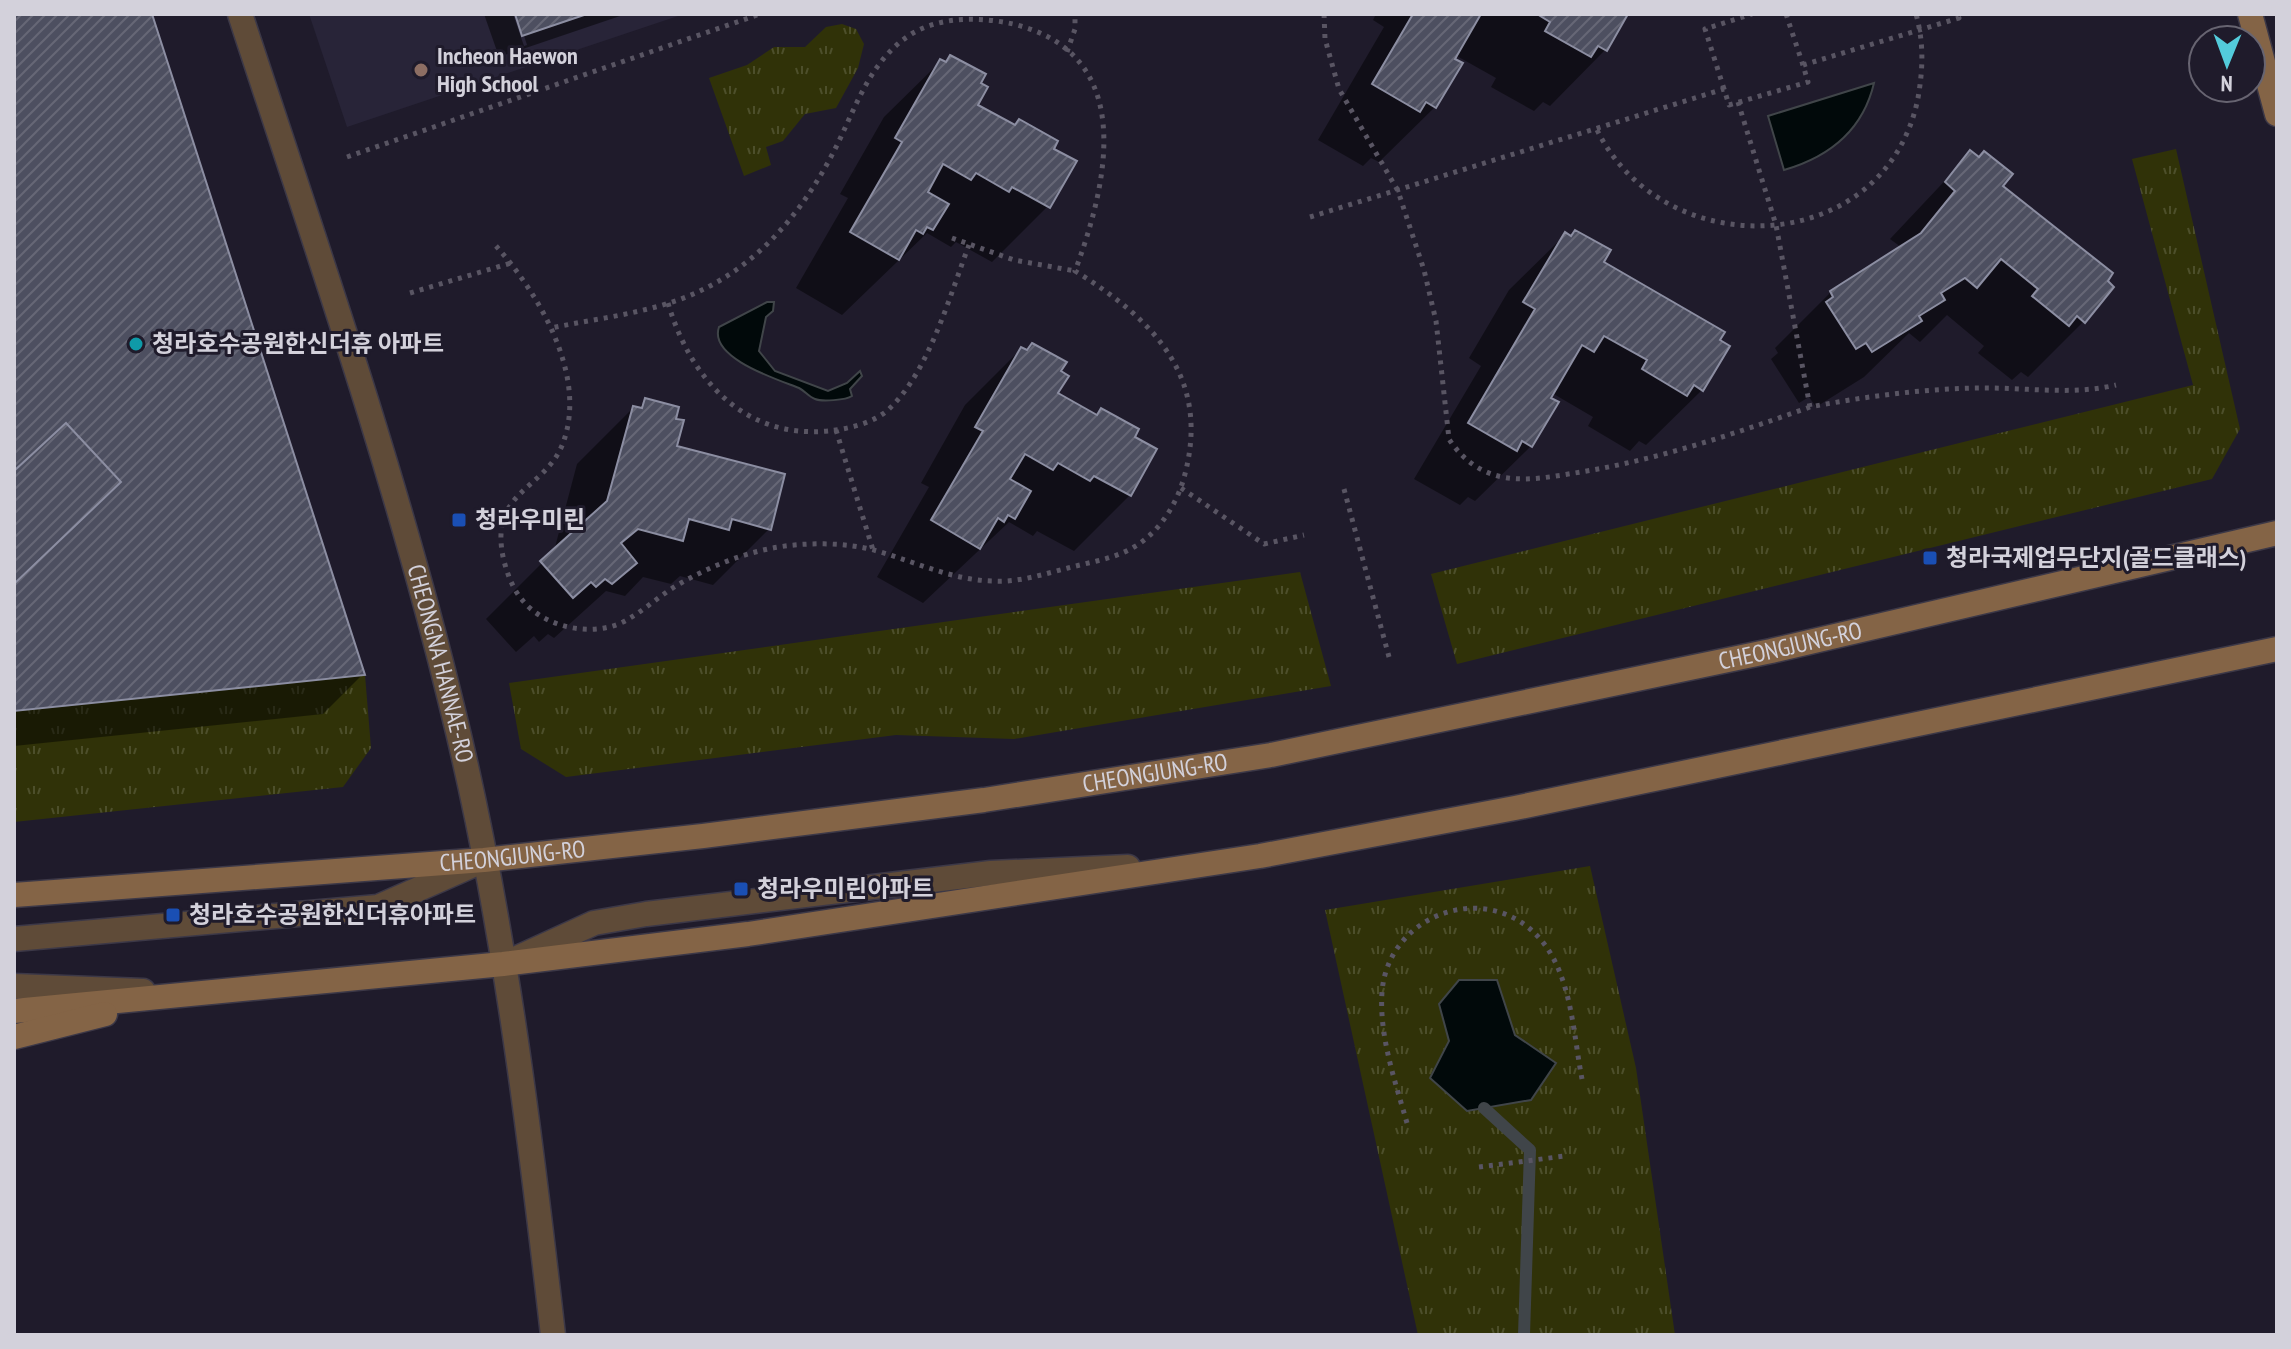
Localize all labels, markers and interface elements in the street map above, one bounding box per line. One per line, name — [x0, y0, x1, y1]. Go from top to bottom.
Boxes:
north arrow — [2187, 24, 2267, 104]
place label: Incheon Haewon High School — [437, 40, 578, 99]
marker: Incheon Haewon High School — [412, 61, 430, 79]
text: N — [2220, 70, 2233, 98]
place label: 청라호수공원한신더휴 아파트 — [152, 328, 444, 359]
marker: 청라호수공원한신더휴 아파트 — [127, 335, 145, 353]
place label: 청라우미린 — [475, 504, 585, 535]
marker: 청라우미린 — [450, 511, 468, 529]
place label: 청라국제업무단지(골드클래스) — [1946, 542, 2246, 573]
marker: 청라국제업무단지(골드클래스) — [1921, 549, 1939, 567]
street label: CHEONGNA HANNAE-RO — [400, 561, 481, 766]
street label: CHEONGJUNG-RO — [1716, 614, 1865, 677]
street label: CHEONGJUNG-RO — [1080, 746, 1230, 799]
street label: CHEONGJUNG-RO — [439, 833, 587, 878]
place label: 청라우미린아파트 — [757, 873, 934, 904]
marker: 청라우미린아파트 — [732, 880, 750, 898]
place label: 청라호수공원한신더휴아파트 — [189, 899, 476, 930]
marker: 청라호수공원한신더휴아파트 — [164, 906, 182, 924]

